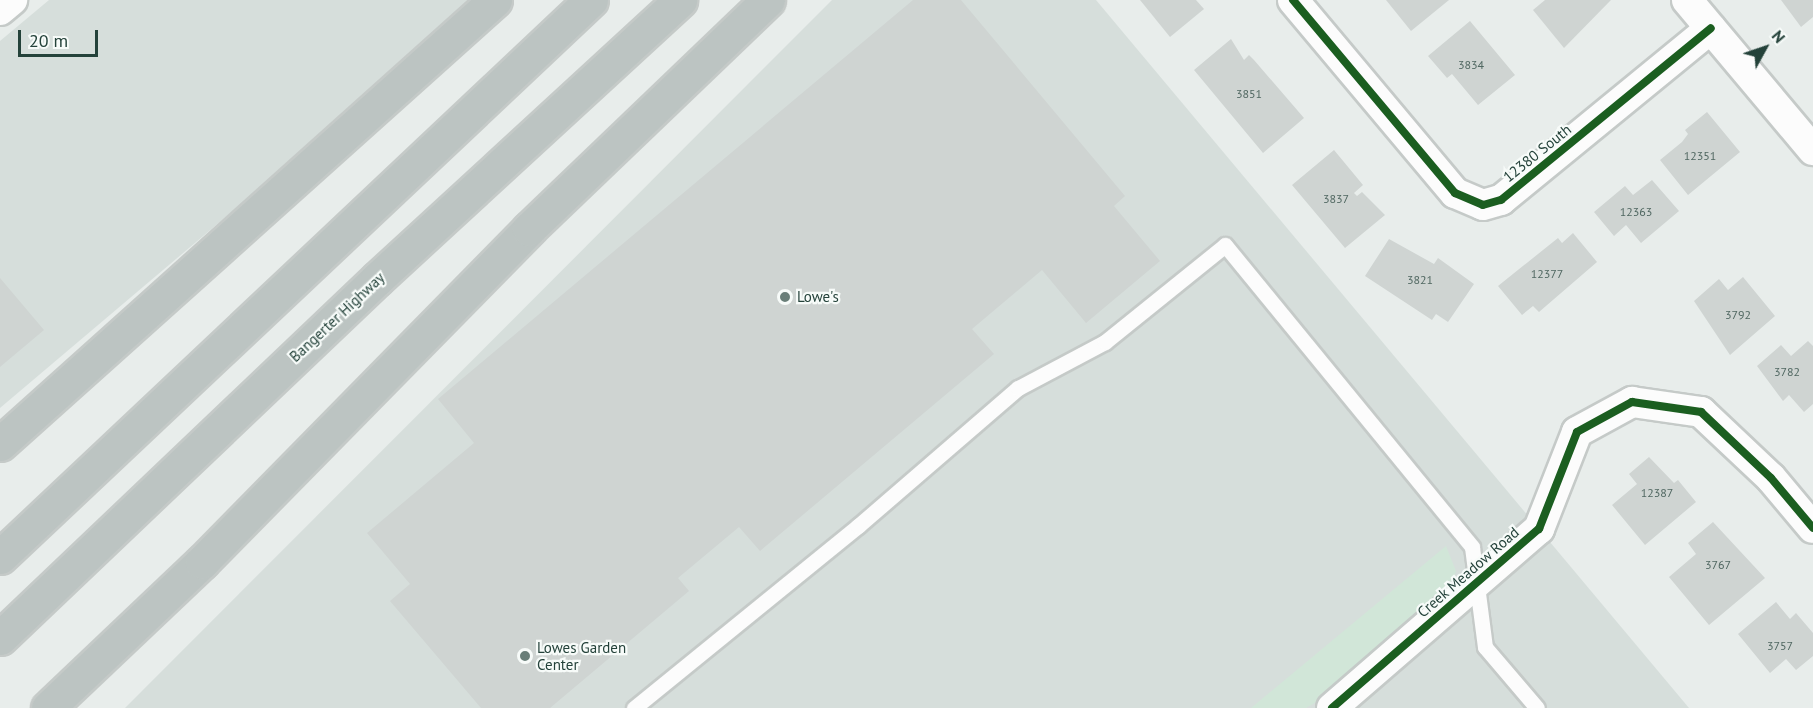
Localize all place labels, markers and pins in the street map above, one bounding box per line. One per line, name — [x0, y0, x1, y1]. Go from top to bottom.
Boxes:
place label: Lowe's — [797, 288, 839, 306]
marker: Lowe's — [778, 290, 792, 304]
place label: Lowes Garden Center — [537, 638, 626, 673]
marker: Lowes Garden Center — [518, 649, 532, 663]

